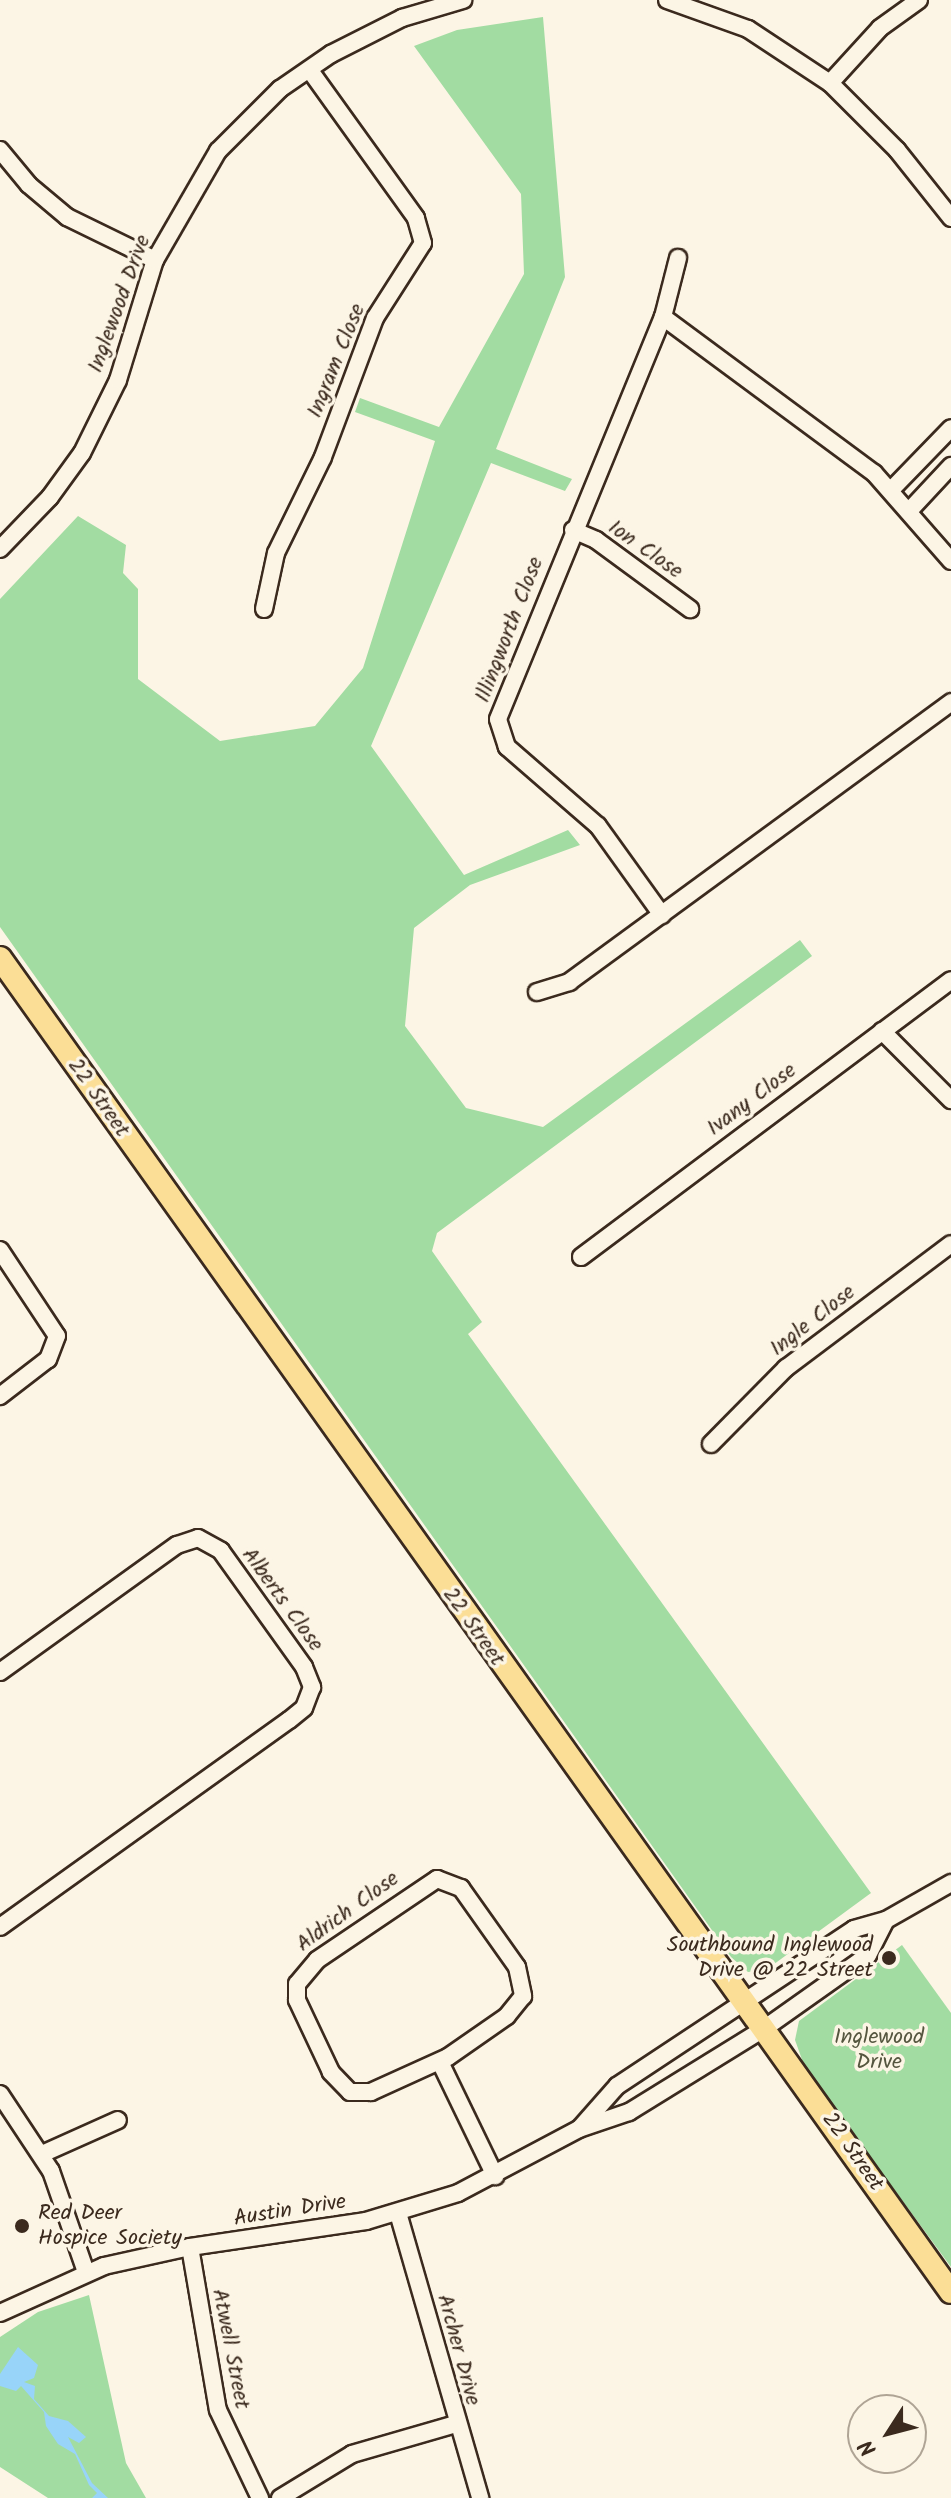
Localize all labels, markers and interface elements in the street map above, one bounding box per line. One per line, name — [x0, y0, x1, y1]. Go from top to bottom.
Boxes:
street label: Inglewood Drive — [83, 231, 157, 377]
street label: Ingram Close — [302, 300, 372, 422]
street label: Ion Close — [603, 515, 687, 585]
street label: Illingworth Close — [470, 553, 550, 707]
street label: 22 Street — [61, 1053, 135, 1143]
street label: Ivany Close — [702, 1058, 802, 1142]
street label: Ingle Close — [765, 1280, 861, 1362]
street label: Alberts Close — [235, 1543, 329, 1657]
street label: 22 Street — [436, 1582, 510, 1672]
street label: Aldrich Close — [292, 1866, 404, 1958]
place label: Southbound Inglewood Drive @ 22 Street — [667, 1932, 873, 1984]
marker: Southbound Inglewood Drive @ 22 Street — [880, 1949, 898, 1967]
park label: Inglewood Drive — [834, 2024, 924, 2076]
street label: 22 Street — [815, 2107, 889, 2197]
street label: Austin Drive — [232, 2189, 348, 2233]
place label: Red Deer Hospice Society — [38, 2200, 182, 2252]
marker: Red Deer Hospice Society — [13, 2217, 31, 2235]
street label: Atwell Street — [205, 2287, 255, 2411]
street label: Archer Drive — [430, 2291, 486, 2409]
north arrow — [847, 2394, 927, 2474]
text: N — [851, 2431, 887, 2463]

